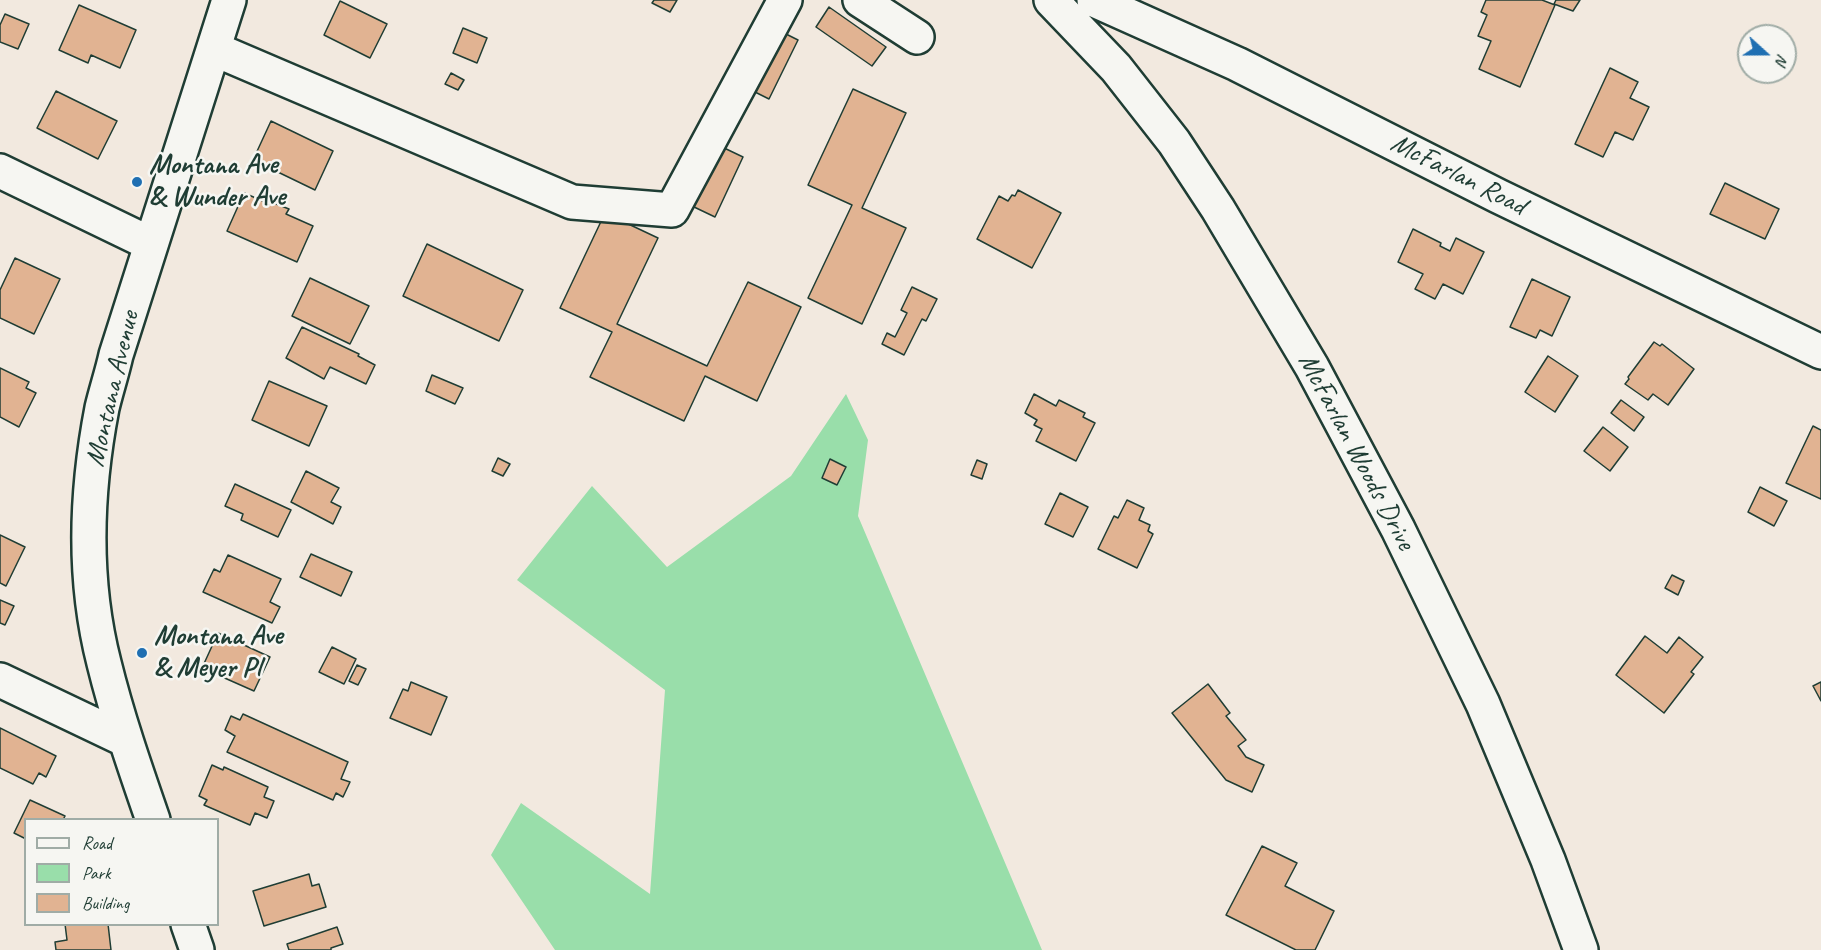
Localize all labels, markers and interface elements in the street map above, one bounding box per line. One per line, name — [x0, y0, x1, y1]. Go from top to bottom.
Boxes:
north arrow — [1737, 24, 1797, 84]
text: N — [1771, 52, 1793, 68]
street label: McFarlan Road — [1385, 127, 1531, 223]
place label: Montana Ave & Wunder Ave — [149, 149, 285, 215]
marker: Montana Ave & Wunder Ave — [130, 175, 144, 189]
street label: Montana Avenue — [79, 308, 147, 470]
street label: McFarlan Woods Drive — [1290, 348, 1422, 556]
place label: Montana Ave & Meyer Pl — [154, 620, 282, 686]
marker: Montana Ave & Meyer Pl — [135, 646, 149, 660]
legend — [24, 818, 219, 926]
text: Road — [82, 832, 112, 854]
text: Park — [82, 862, 111, 884]
text: Building — [82, 892, 129, 914]

